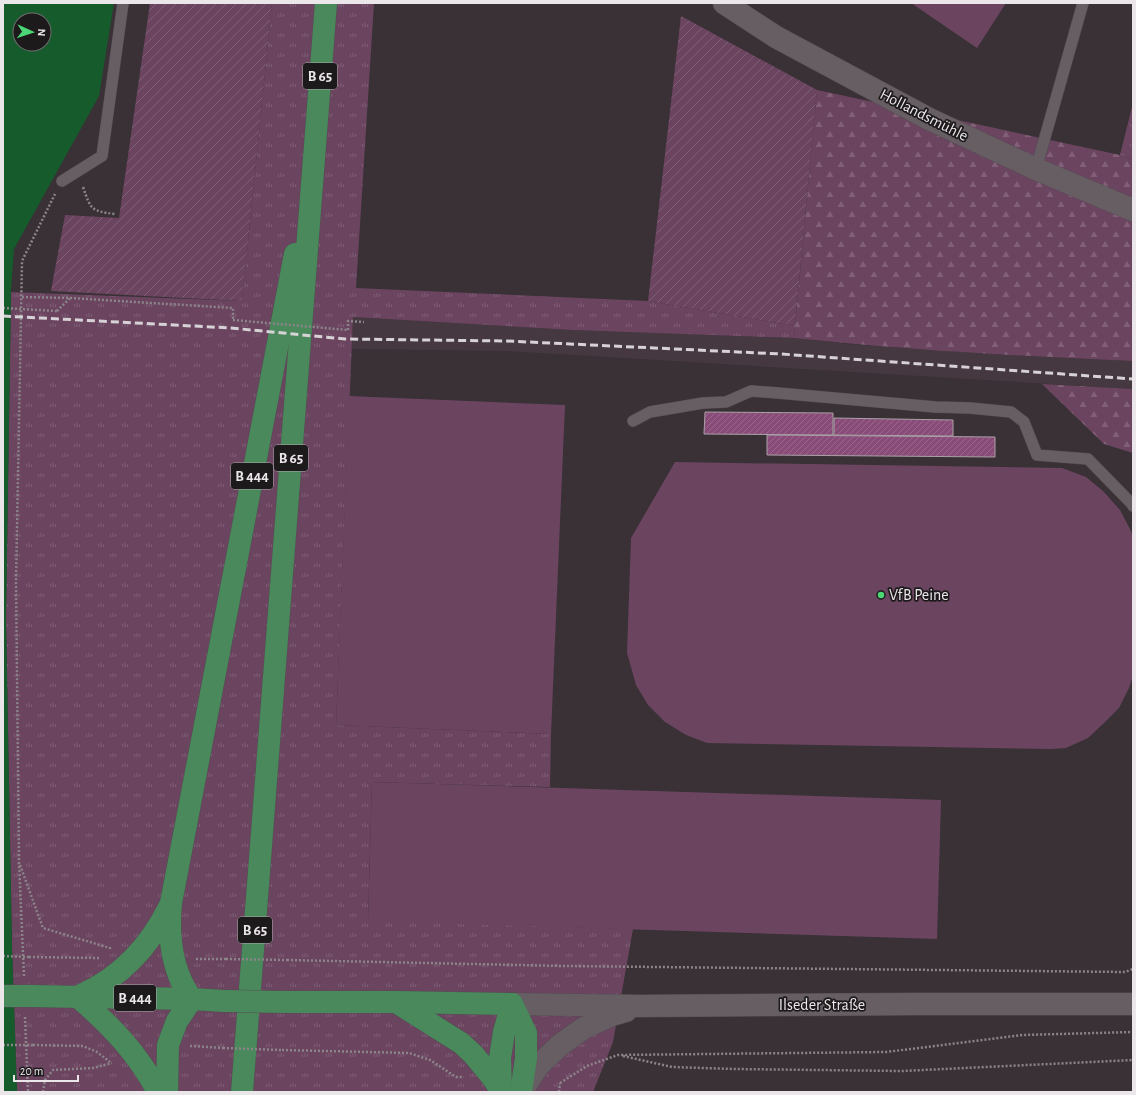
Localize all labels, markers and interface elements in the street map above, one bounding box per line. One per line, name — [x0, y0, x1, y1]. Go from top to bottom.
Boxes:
north arrow — [12, 12, 52, 52]
text: N — [36, 28, 47, 37]
road number: B 65 — [303, 63, 337, 89]
street label: Hollandsmühle — [877, 86, 971, 144]
road number: B 65 — [274, 445, 308, 471]
road number: B 444 — [231, 463, 273, 489]
place label: VfB Peine — [889, 587, 949, 603]
marker: VfB Peine — [876, 590, 886, 600]
road number: B 65 — [238, 917, 272, 943]
road number: B 444 — [114, 985, 156, 1011]
street label: Ilseder Straße — [779, 997, 865, 1013]
scale bar — [14, 1057, 78, 1083]
text: 20 m — [20, 1065, 43, 1077]

